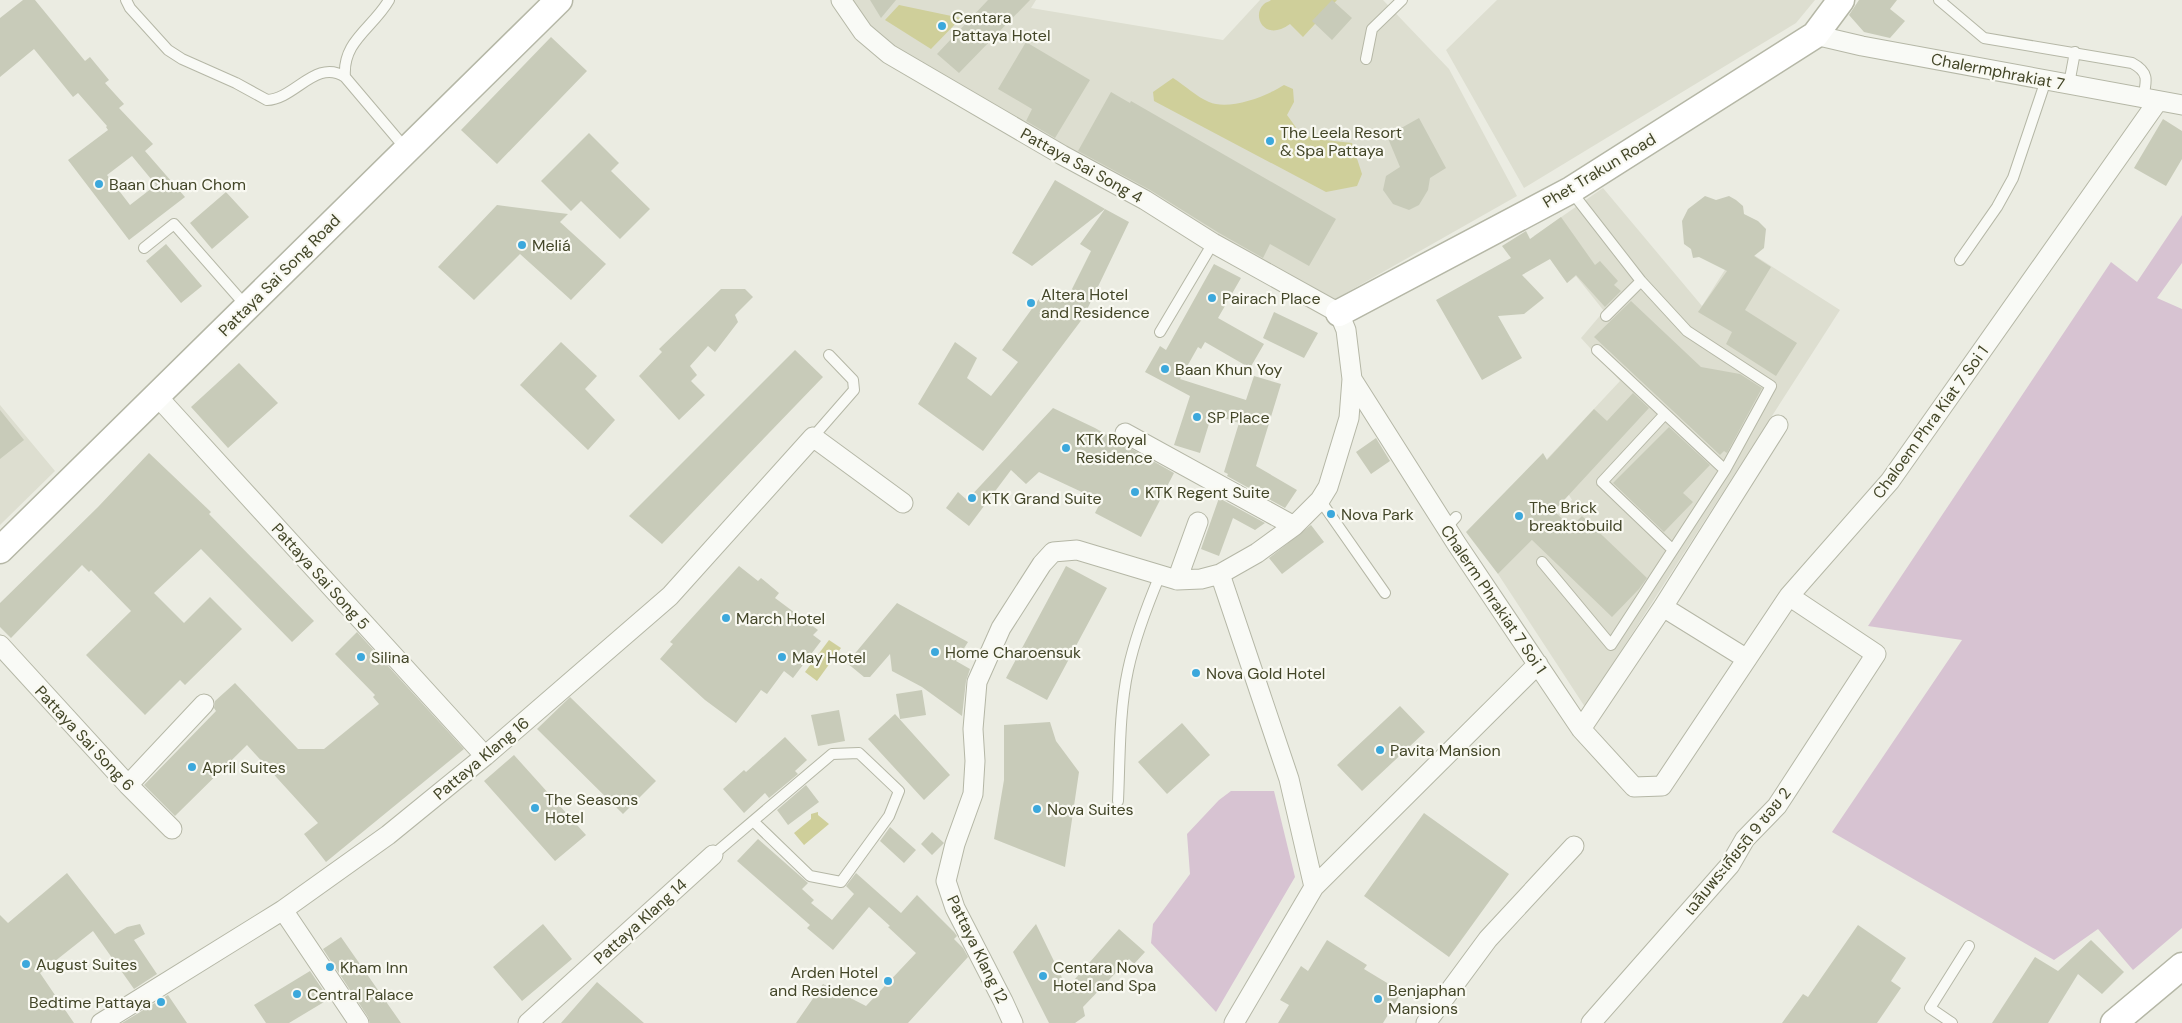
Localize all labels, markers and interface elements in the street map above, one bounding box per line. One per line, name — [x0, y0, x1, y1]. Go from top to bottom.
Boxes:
place label: Centara Pattaya Hotel — [952, 7, 1051, 46]
marker: Centara Pattaya Hotel — [936, 20, 948, 32]
street label: Chalermphrakiat 7 — [1929, 48, 2066, 95]
place label: The Leela Resort & Spa Pattaya — [1280, 122, 1402, 161]
street label: Pattaya Sai Song 4 — [1017, 123, 1147, 208]
street label: Phet Trakun Road — [1539, 128, 1660, 213]
marker: The Leela Resort & Spa Pattaya — [1264, 135, 1276, 147]
place label: Baan Chuan Chom — [109, 174, 246, 195]
marker: Baan Chuan Chom — [93, 178, 105, 190]
street label: Pattaya Sai Song Road — [214, 210, 345, 341]
place label: Meliá — [532, 235, 571, 256]
marker: Meliá — [516, 239, 528, 251]
place label: Altera Hotel and Residence — [1041, 284, 1150, 323]
place label: Pairach Place — [1222, 288, 1320, 309]
marker: Pairach Place — [1206, 292, 1218, 304]
marker: Altera Hotel and Residence — [1025, 297, 1037, 309]
street label: Chaloem Phra Kiat 7 Soi 1 — [1868, 342, 1993, 503]
place label: Baan Khun Yoy — [1175, 359, 1282, 380]
marker: Baan Khun Yoy — [1159, 363, 1171, 375]
place label: SP Place — [1207, 407, 1270, 428]
marker: SP Place — [1191, 411, 1203, 423]
place label: KTK Royal Residence — [1076, 429, 1153, 468]
marker: KTK Royal Residence — [1060, 442, 1072, 454]
place label: KTK Regent Suite — [1145, 482, 1270, 503]
marker: KTK Regent Suite — [1129, 486, 1141, 498]
place label: KTK Grand Suite — [982, 488, 1102, 509]
marker: KTK Grand Suite — [966, 492, 978, 504]
place label: The Brick breaktobuild — [1529, 497, 1623, 536]
place label: Nova Park — [1341, 504, 1414, 525]
marker: Nova Park — [1325, 508, 1337, 520]
marker: The Brick breaktobuild — [1513, 510, 1525, 522]
street label: Pattaya Sai Song 5 — [267, 518, 374, 634]
street label: Chalerm Phrakiat 7 Soi 1 — [1436, 521, 1551, 678]
place label: March Hotel — [736, 608, 825, 629]
marker: March Hotel — [720, 612, 732, 624]
place label: Home Charoensuk — [945, 642, 1081, 663]
marker: Home Charoensuk — [929, 646, 941, 658]
place label: Silina — [371, 647, 409, 668]
place label: May Hotel — [792, 647, 866, 668]
marker: Silina — [355, 651, 367, 663]
marker: May Hotel — [776, 651, 788, 663]
place label: Nova Gold Hotel — [1206, 663, 1325, 684]
marker: Nova Gold Hotel — [1190, 667, 1202, 679]
street label: Pattaya Sai Song 6 — [30, 681, 139, 796]
street label: Pattaya Klang 16 — [429, 712, 534, 805]
place label: Pavita Mansion — [1390, 740, 1501, 761]
marker: Pavita Mansion — [1374, 744, 1386, 756]
place label: April Suites — [202, 757, 286, 778]
marker: April Suites — [186, 761, 198, 773]
street label: เฉลิมพระเกียรติ 9 ซอย 2 — [1679, 783, 1796, 920]
place label: The Seasons Hotel — [545, 789, 638, 828]
place label: Nova Suites — [1047, 799, 1134, 820]
marker: The Seasons Hotel — [529, 802, 541, 814]
marker: Nova Suites — [1031, 803, 1043, 815]
street label: Pattaya Klang 14 — [589, 874, 692, 969]
street label: Pattaya Klang 12 — [942, 892, 1013, 1007]
place label: August Suites — [36, 954, 137, 975]
place label: Kham Inn — [340, 957, 408, 978]
place label: Centara Nova Hotel and Spa — [1053, 957, 1156, 996]
marker: August Suites — [20, 958, 32, 970]
marker: Kham Inn — [324, 961, 336, 973]
place label: Arden Hotel and Residence — [769, 962, 878, 1001]
marker: Centara Nova Hotel and Spa — [1037, 970, 1049, 982]
marker: Arden Hotel and Residence — [882, 975, 894, 987]
place label: Benjaphan Mansions — [1388, 980, 1466, 1019]
place label: Central Palace — [307, 984, 414, 1005]
marker: Central Palace — [291, 988, 303, 1000]
place label: Bedtime Pattaya — [29, 992, 151, 1013]
marker: Benjaphan Mansions — [1372, 993, 1384, 1005]
marker: Bedtime Pattaya — [155, 996, 167, 1008]

